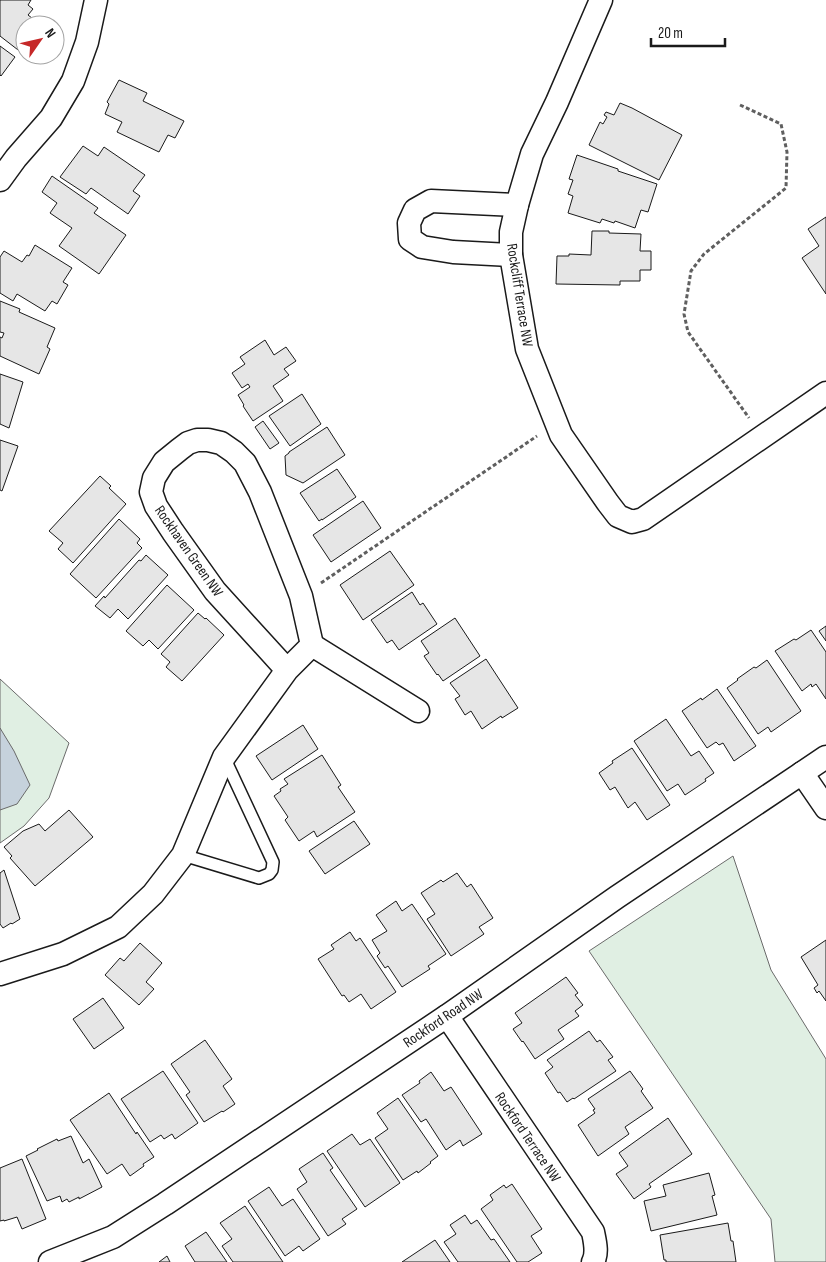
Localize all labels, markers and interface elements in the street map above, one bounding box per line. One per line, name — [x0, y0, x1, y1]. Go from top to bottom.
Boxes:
north arrow — [15, 15, 65, 65]
scale bar — [651, 15, 725, 47]
text: 20 m — [658, 24, 683, 43]
text: N — [41, 25, 60, 41]
street label: Rockcliff Terrace NW — [502, 242, 537, 348]
street label: Rockhaven Green NW — [150, 502, 227, 601]
street label: Rockford Road NW — [400, 985, 487, 1052]
street label: Rockford Terrace NW — [490, 1089, 565, 1186]

